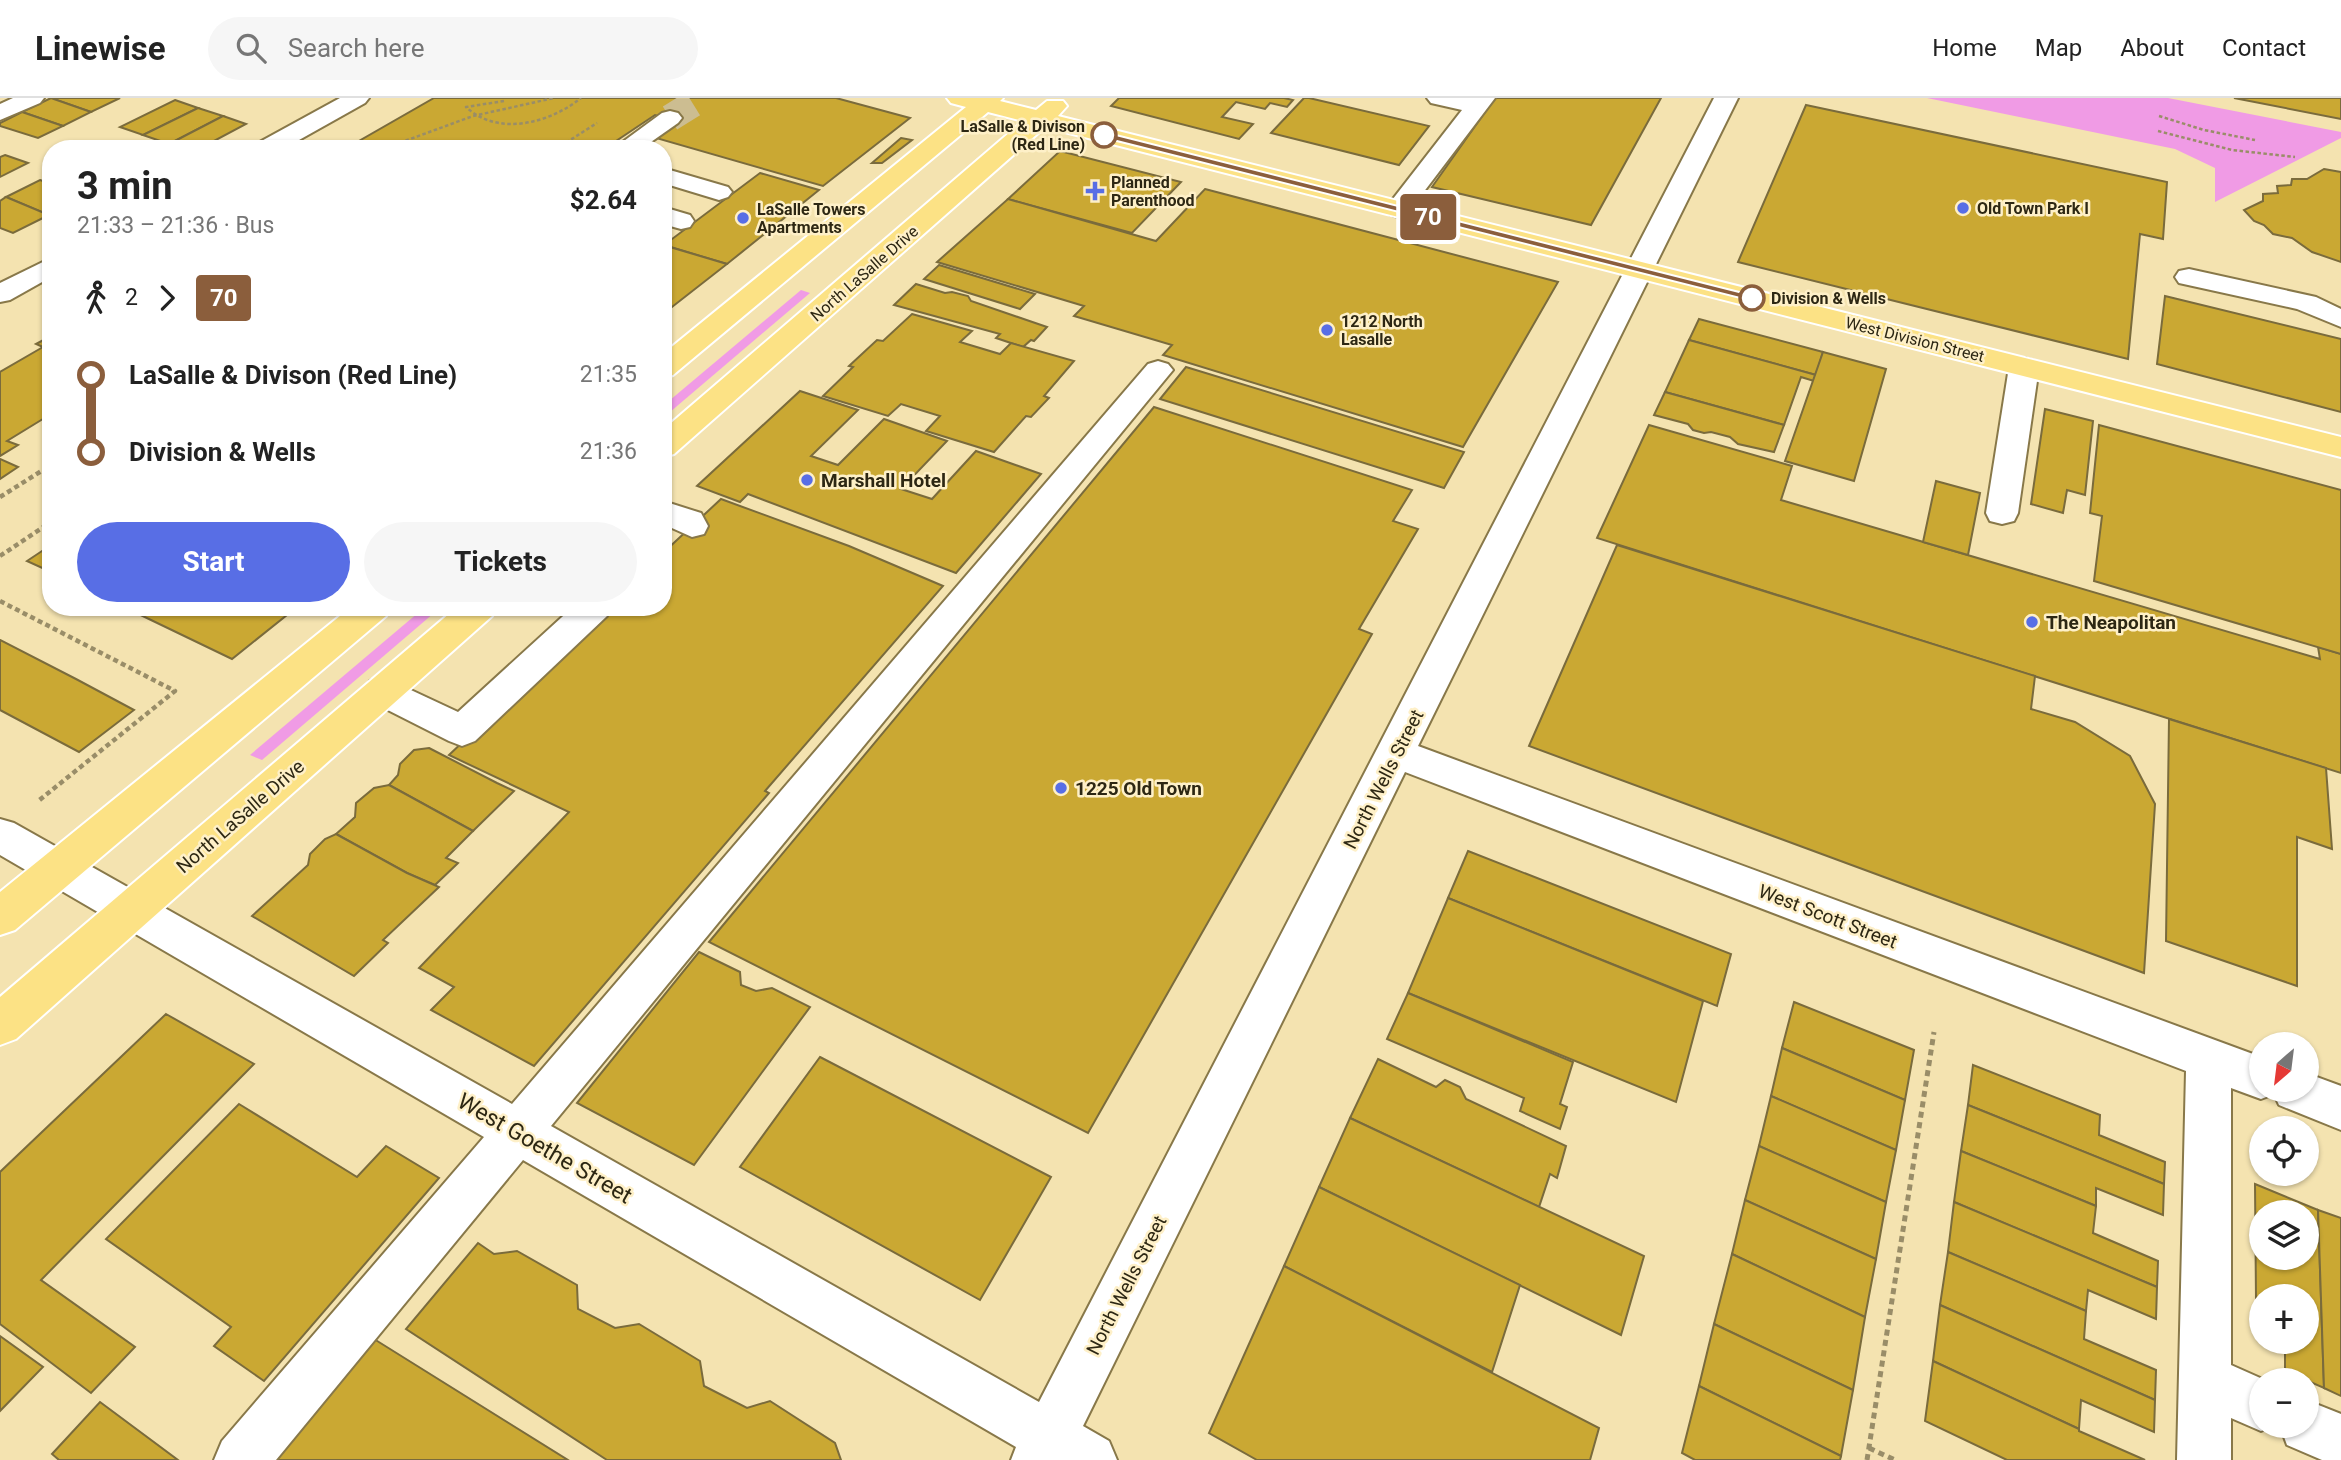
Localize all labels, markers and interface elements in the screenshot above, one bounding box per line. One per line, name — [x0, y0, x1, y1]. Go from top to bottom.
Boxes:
search box — [208, 17, 698, 80]
text: Linewise — [35, 29, 166, 68]
icon: search — [232, 29, 270, 67]
text: Search here — [288, 33, 424, 63]
text: Home — [1932, 34, 1997, 62]
text: Map — [2035, 34, 2082, 62]
text: About — [2120, 34, 2184, 62]
text: Contact — [2222, 34, 2306, 62]
place label: LaSalle & Divison (Red Line) — [961, 117, 1085, 154]
marker: LaSalle & Divison (Red Line) — [1091, 122, 1117, 148]
text: 3 min — [77, 164, 173, 208]
place label: Planned Parenthood — [1111, 173, 1195, 210]
marker: Planned Parenthood — [1085, 181, 1105, 201]
text: $2.64 — [570, 185, 637, 215]
line badge: 70 — [1396, 194, 1460, 240]
place label: Old Town Park I — [1977, 199, 2089, 218]
place label: LaSalle Towers Apartments — [757, 200, 865, 237]
marker: Old Town Park I — [1955, 200, 1971, 216]
text: 70 — [1414, 203, 1442, 231]
marker: LaSalle Towers Apartments — [735, 210, 751, 226]
text: 21:33 – 21:36 · Bus — [77, 212, 274, 239]
street label: North LaSalle Drive — [807, 222, 922, 325]
icon: walk — [77, 279, 115, 317]
icon: forward — [148, 279, 186, 317]
text: 2 — [125, 284, 138, 311]
text: 70 — [210, 284, 237, 312]
marker: Division & Wells — [1739, 285, 1765, 311]
place label: Division & Wells — [1771, 289, 1886, 308]
place label: 1212 North Lasalle — [1341, 312, 1423, 349]
street label: West Division Street — [1844, 313, 1986, 366]
marker: 1212 North Lasalle — [1319, 322, 1335, 338]
text: LaSalle & Divison (Red Line) — [129, 360, 457, 390]
text: 21:35 — [580, 361, 637, 388]
text: Division & Wells — [129, 437, 316, 467]
text: 21:36 — [580, 438, 637, 465]
place label: Marshall Hotel — [821, 469, 946, 492]
marker: Marshall Hotel — [799, 472, 815, 488]
button: Start — [77, 522, 350, 602]
button: Tickets — [364, 522, 637, 602]
place label: The Neapolitan — [2046, 611, 2176, 634]
marker: The Neapolitan — [2024, 614, 2040, 630]
street label: North Wells Street — [1338, 706, 1428, 853]
street label: North LaSalle Drive — [172, 755, 309, 878]
place label: 1225 Old Town — [1075, 777, 1202, 800]
marker: 1225 Old Town — [1053, 780, 1069, 796]
street label: West Scott Street — [1755, 879, 1900, 953]
north arrow — [2249, 1032, 2319, 1102]
map controls — [2249, 1032, 2319, 1438]
street label: West Goethe Street — [453, 1087, 637, 1209]
button: locate — [2249, 1116, 2319, 1186]
button: layers — [2249, 1200, 2319, 1270]
street label: North Wells Street — [1081, 1212, 1171, 1359]
button: + — [2249, 1284, 2319, 1354]
button: − — [2249, 1368, 2319, 1438]

